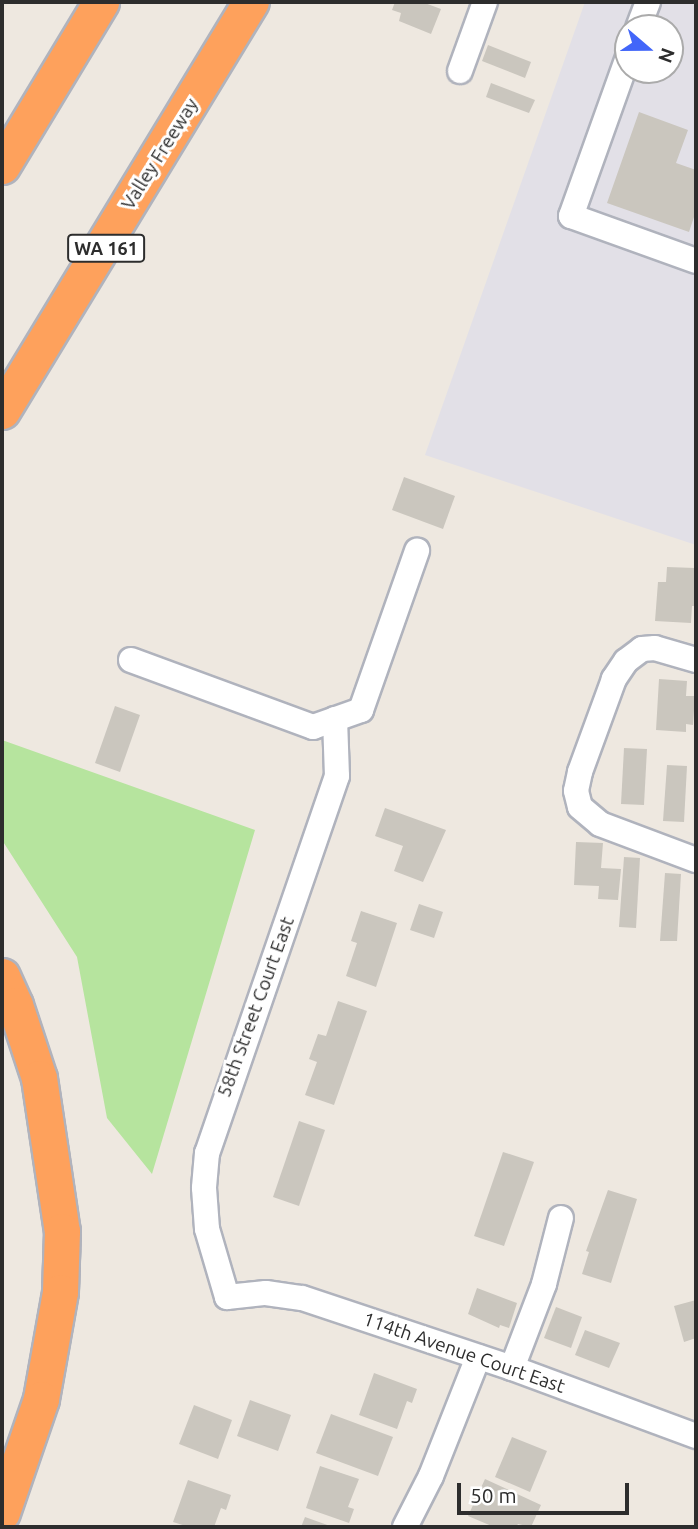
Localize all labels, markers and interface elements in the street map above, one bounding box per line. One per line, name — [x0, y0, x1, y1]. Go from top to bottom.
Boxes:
north arrow — [614, 14, 684, 84]
text: N — [654, 45, 680, 66]
street label: Valley Freeway — [117, 94, 203, 214]
road number: WA 161 — [66, 234, 146, 262]
street label: 58th Street Court East — [213, 914, 299, 1100]
street label: 114th Avenue Court East — [360, 1308, 568, 1398]
scale bar — [460, 1470, 632, 1514]
text: 50 m — [470, 1483, 517, 1507]

